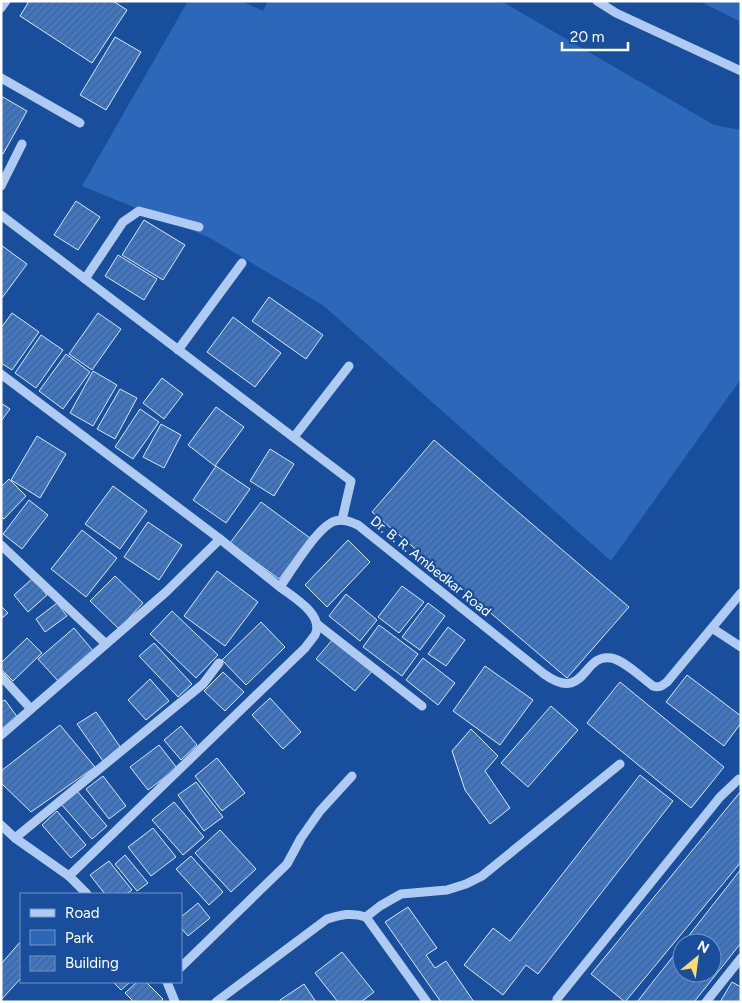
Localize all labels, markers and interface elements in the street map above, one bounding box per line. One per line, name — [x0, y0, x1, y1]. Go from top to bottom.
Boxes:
scale bar — [562, 20, 628, 52]
text: 20 m — [570, 28, 604, 46]
street label: Dr. B. R. Ambedkar Road — [367, 512, 494, 620]
legend — [20, 893, 182, 983]
text: Road — [65, 904, 100, 922]
text: Park — [65, 929, 94, 947]
north arrow — [672, 933, 722, 983]
text: N — [694, 937, 712, 957]
text: Building — [65, 954, 119, 972]

